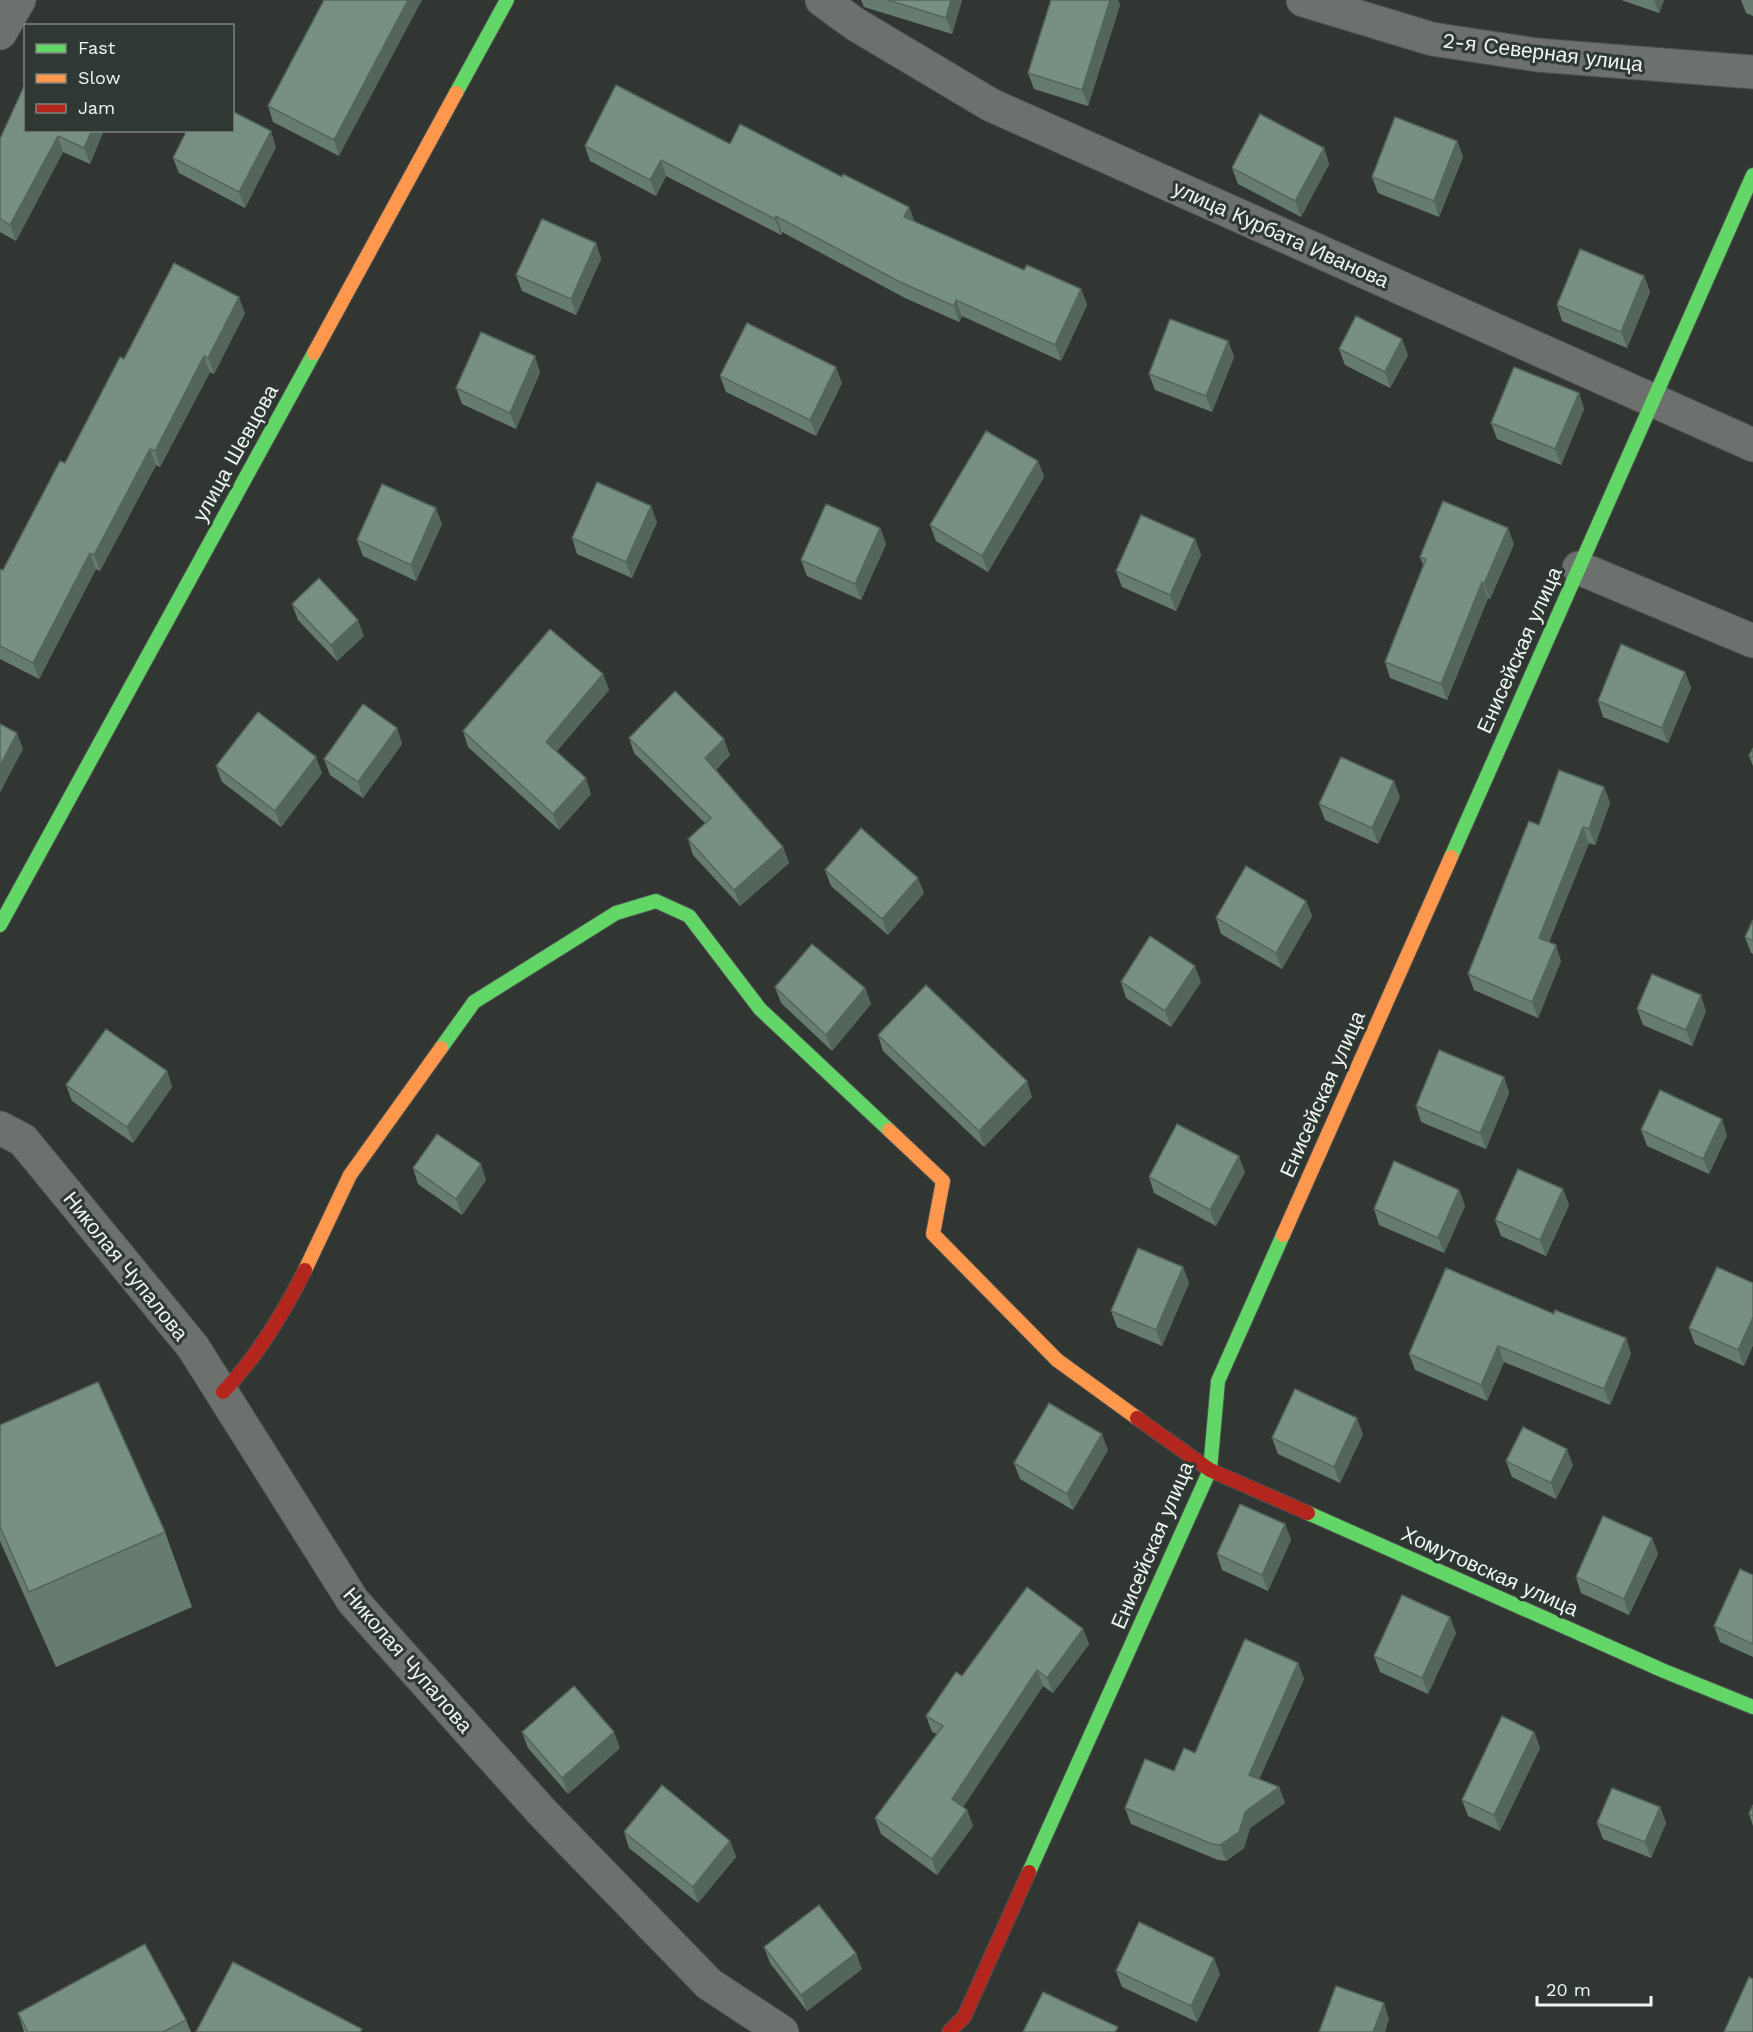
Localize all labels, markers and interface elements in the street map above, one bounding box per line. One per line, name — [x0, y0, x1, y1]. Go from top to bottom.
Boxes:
legend — [24, 24, 234, 132]
street label: 2-я Северная улица — [1441, 27, 1645, 77]
text: Fast — [78, 37, 116, 58]
text: Slow — [78, 67, 121, 88]
text: Jam — [78, 97, 115, 118]
street label: улица Курбата Иванова — [1169, 175, 1393, 293]
street label: улица Шевцова — [187, 380, 283, 526]
street label: Енисейская улица — [1471, 563, 1567, 737]
street label: Енисейская улица — [1274, 1007, 1370, 1181]
street label: Николая Чупалова — [58, 1187, 194, 1346]
street label: Енисейская улица — [1105, 1457, 1199, 1632]
street label: Хомутовская улица — [1398, 1521, 1582, 1621]
street label: Николая Чупалова — [338, 1582, 478, 1738]
scale bar — [1537, 1969, 1651, 2007]
text: 20 m — [1546, 1979, 1591, 2000]

